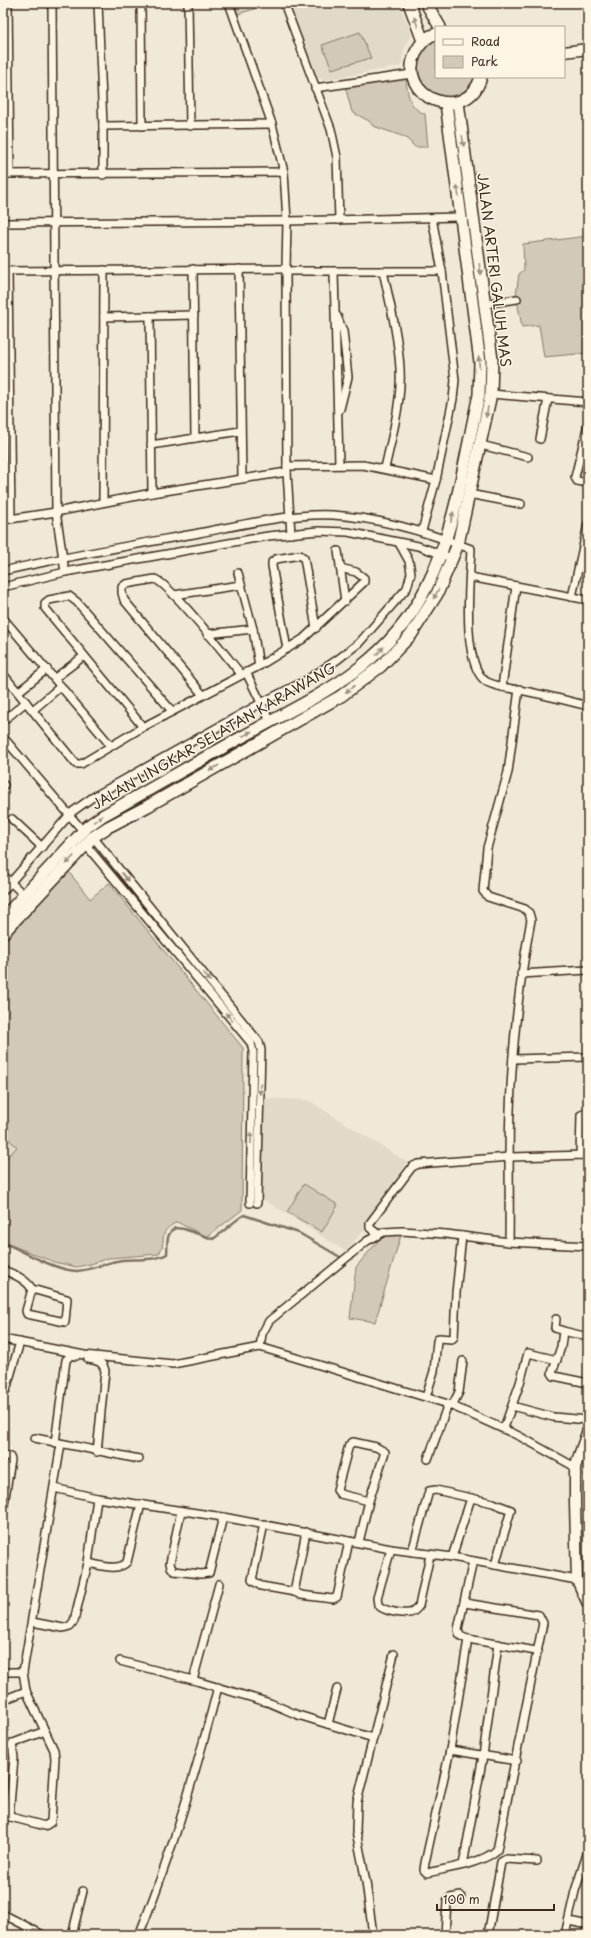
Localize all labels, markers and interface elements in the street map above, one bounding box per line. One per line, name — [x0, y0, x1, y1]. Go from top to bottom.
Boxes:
one-way arrow — [413, 16, 419, 28]
legend — [435, 26, 565, 78]
text: Road — [471, 32, 500, 50]
text: Park — [471, 52, 498, 70]
one-way arrow — [460, 134, 466, 147]
street label: JALAN ARTERI GALUH MAS — [472, 172, 517, 368]
one-way arrow — [454, 185, 461, 197]
one-way arrow — [477, 263, 483, 276]
one-way arrow — [476, 356, 483, 368]
one-way arrow — [484, 406, 490, 418]
one-way arrow — [449, 510, 455, 523]
one-way arrow — [433, 588, 440, 600]
one-way arrow — [376, 645, 385, 656]
street label: JALAN LINGKAR SELATAN KARAWANG — [88, 657, 340, 814]
one-way arrow — [345, 685, 356, 694]
one-way arrow — [241, 731, 253, 738]
one-way arrow — [208, 765, 220, 772]
one-way arrow — [93, 815, 103, 823]
one-way arrow — [66, 856, 75, 865]
one-way arrow — [120, 872, 129, 883]
one-way arrow — [203, 972, 212, 983]
one-way arrow — [224, 1011, 233, 1022]
one-way arrow — [256, 1083, 263, 1095]
one-way arrow — [248, 1131, 254, 1144]
scale bar — [437, 1886, 554, 1912]
text: 100 m — [443, 1890, 480, 1908]

